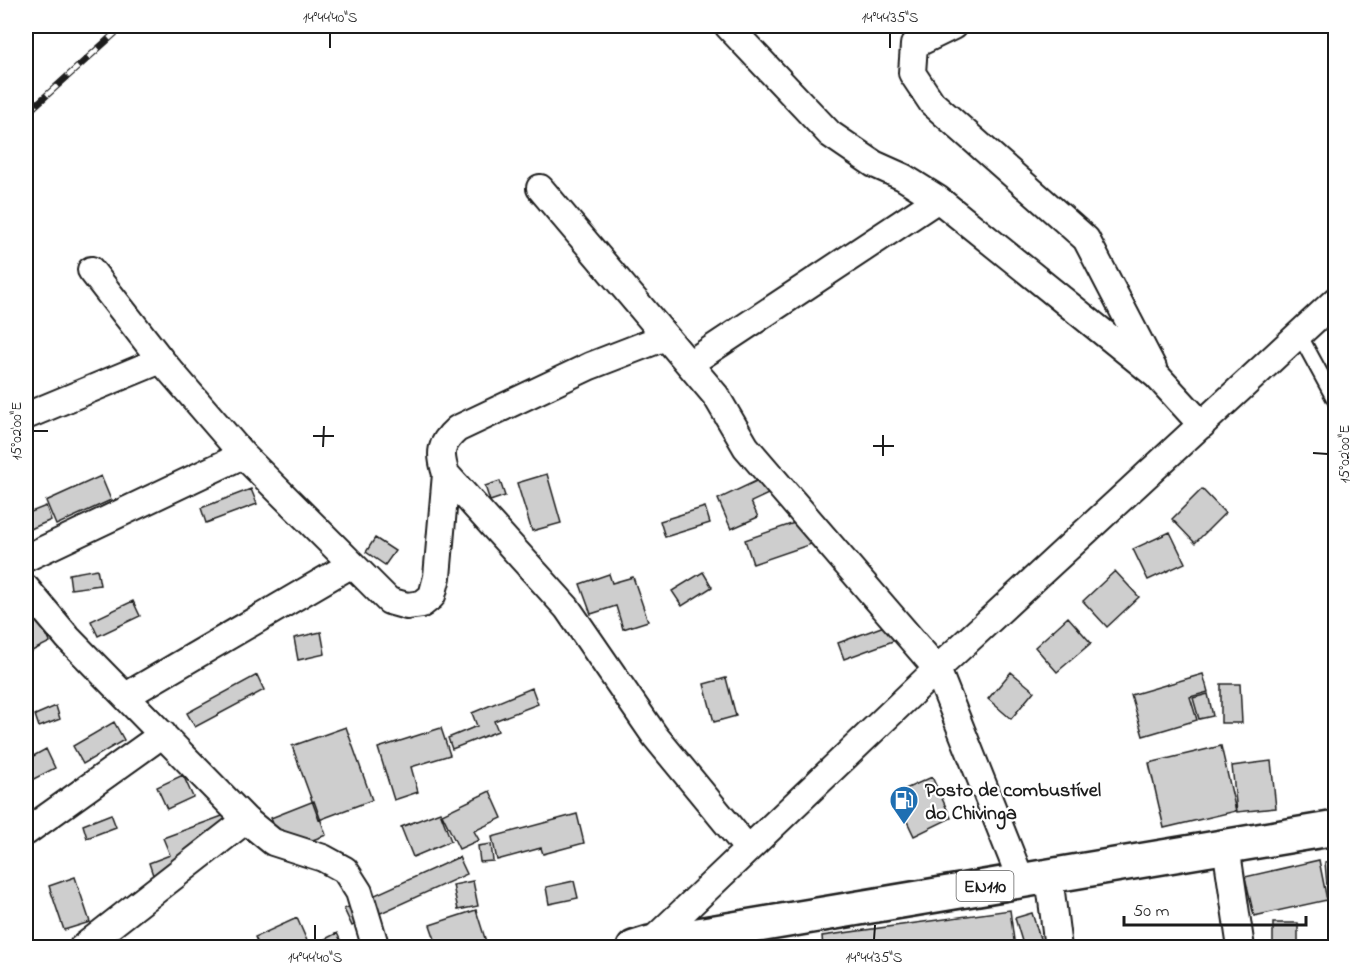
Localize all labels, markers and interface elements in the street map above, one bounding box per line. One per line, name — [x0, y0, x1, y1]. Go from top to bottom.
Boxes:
text: 14°44'40"S — [303, 7, 358, 29]
text: 14°44'35"S — [862, 7, 919, 29]
text: 15°02'00"E — [6, 402, 28, 460]
text: 15°02'00"E — [1334, 425, 1356, 483]
place label: Posto de combustível do Chivinga — [925, 777, 1101, 830]
fuel station icon: Posto de combustível do Chivinga — [888, 784, 920, 826]
road number: EN110 — [956, 871, 1014, 901]
scale bar — [1124, 889, 1306, 927]
text: 50 m — [1133, 899, 1170, 925]
text: 14°44'40"S — [288, 947, 343, 969]
text: 14°44'35"S — [846, 947, 903, 969]

